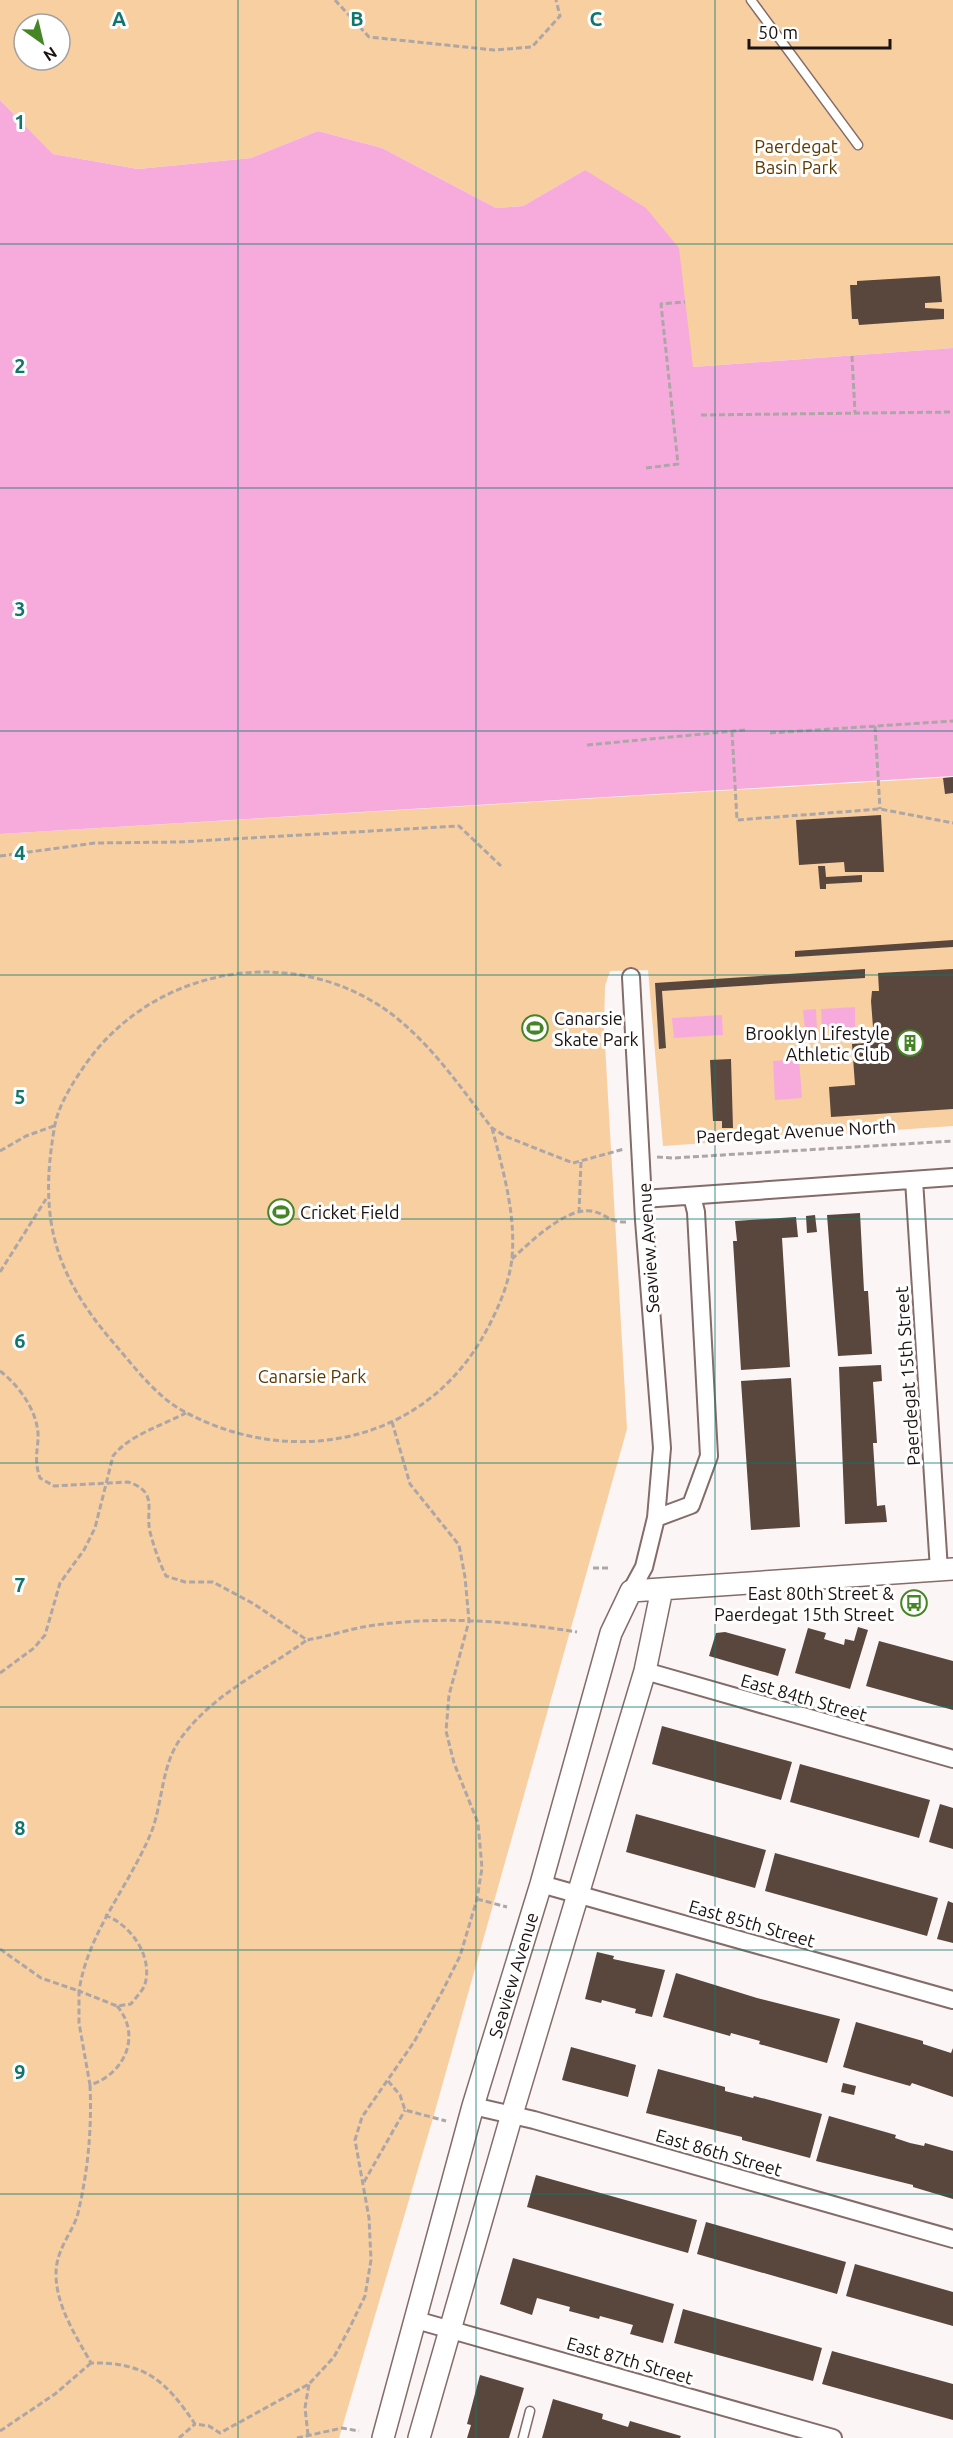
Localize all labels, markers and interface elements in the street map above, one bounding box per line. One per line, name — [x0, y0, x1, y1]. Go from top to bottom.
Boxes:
text: A — [112, 7, 126, 30]
text: B — [350, 7, 364, 30]
text: C — [590, 7, 603, 30]
north arrow — [12, 12, 72, 72]
scale bar — [749, 12, 890, 50]
text: 50 m — [758, 22, 798, 42]
text: N — [40, 44, 60, 65]
text: 1 — [14, 110, 26, 133]
park label: Paerdegat Basin Park — [754, 136, 838, 177]
text: 2 — [14, 354, 26, 377]
text: 3 — [14, 597, 26, 620]
text: 4 — [14, 841, 26, 864]
place label: Canarsie Skate Park — [554, 1008, 639, 1049]
sports icon: Canarsie Skate Park — [520, 1013, 550, 1043]
place label: Brooklyn Lifestyle Athletic Club — [745, 1023, 890, 1064]
building icon: Brooklyn Lifestyle Athletic Club — [895, 1028, 925, 1058]
text: 5 — [14, 1085, 26, 1108]
street label: Paerdegat Avenue North — [696, 1116, 896, 1146]
street label: Seaview Avenue — [633, 1182, 663, 1314]
sports icon: Cricket Field — [266, 1197, 296, 1227]
place label: Cricket Field — [300, 1202, 400, 1222]
street label: Paerdegat 15th Street — [891, 1286, 923, 1466]
text: 6 — [14, 1329, 26, 1352]
park label: Canarsie Park — [258, 1366, 366, 1386]
text: 7 — [14, 1573, 26, 1596]
place label: East 80th Street & Paerdegat 15th Street — [714, 1583, 894, 1624]
bus stop icon: East 80th Street & Paerdegat 15th Street — [899, 1588, 929, 1618]
street label: East 84th Street — [739, 1669, 869, 1725]
text: 8 — [14, 1816, 26, 1839]
street label: East 85th Street — [687, 1895, 817, 1951]
street label: Seaview Avenue — [484, 1910, 542, 2040]
text: 9 — [14, 2060, 26, 2083]
street label: East 86th Street — [654, 2124, 784, 2180]
street label: East 87th Street — [565, 2332, 695, 2388]

